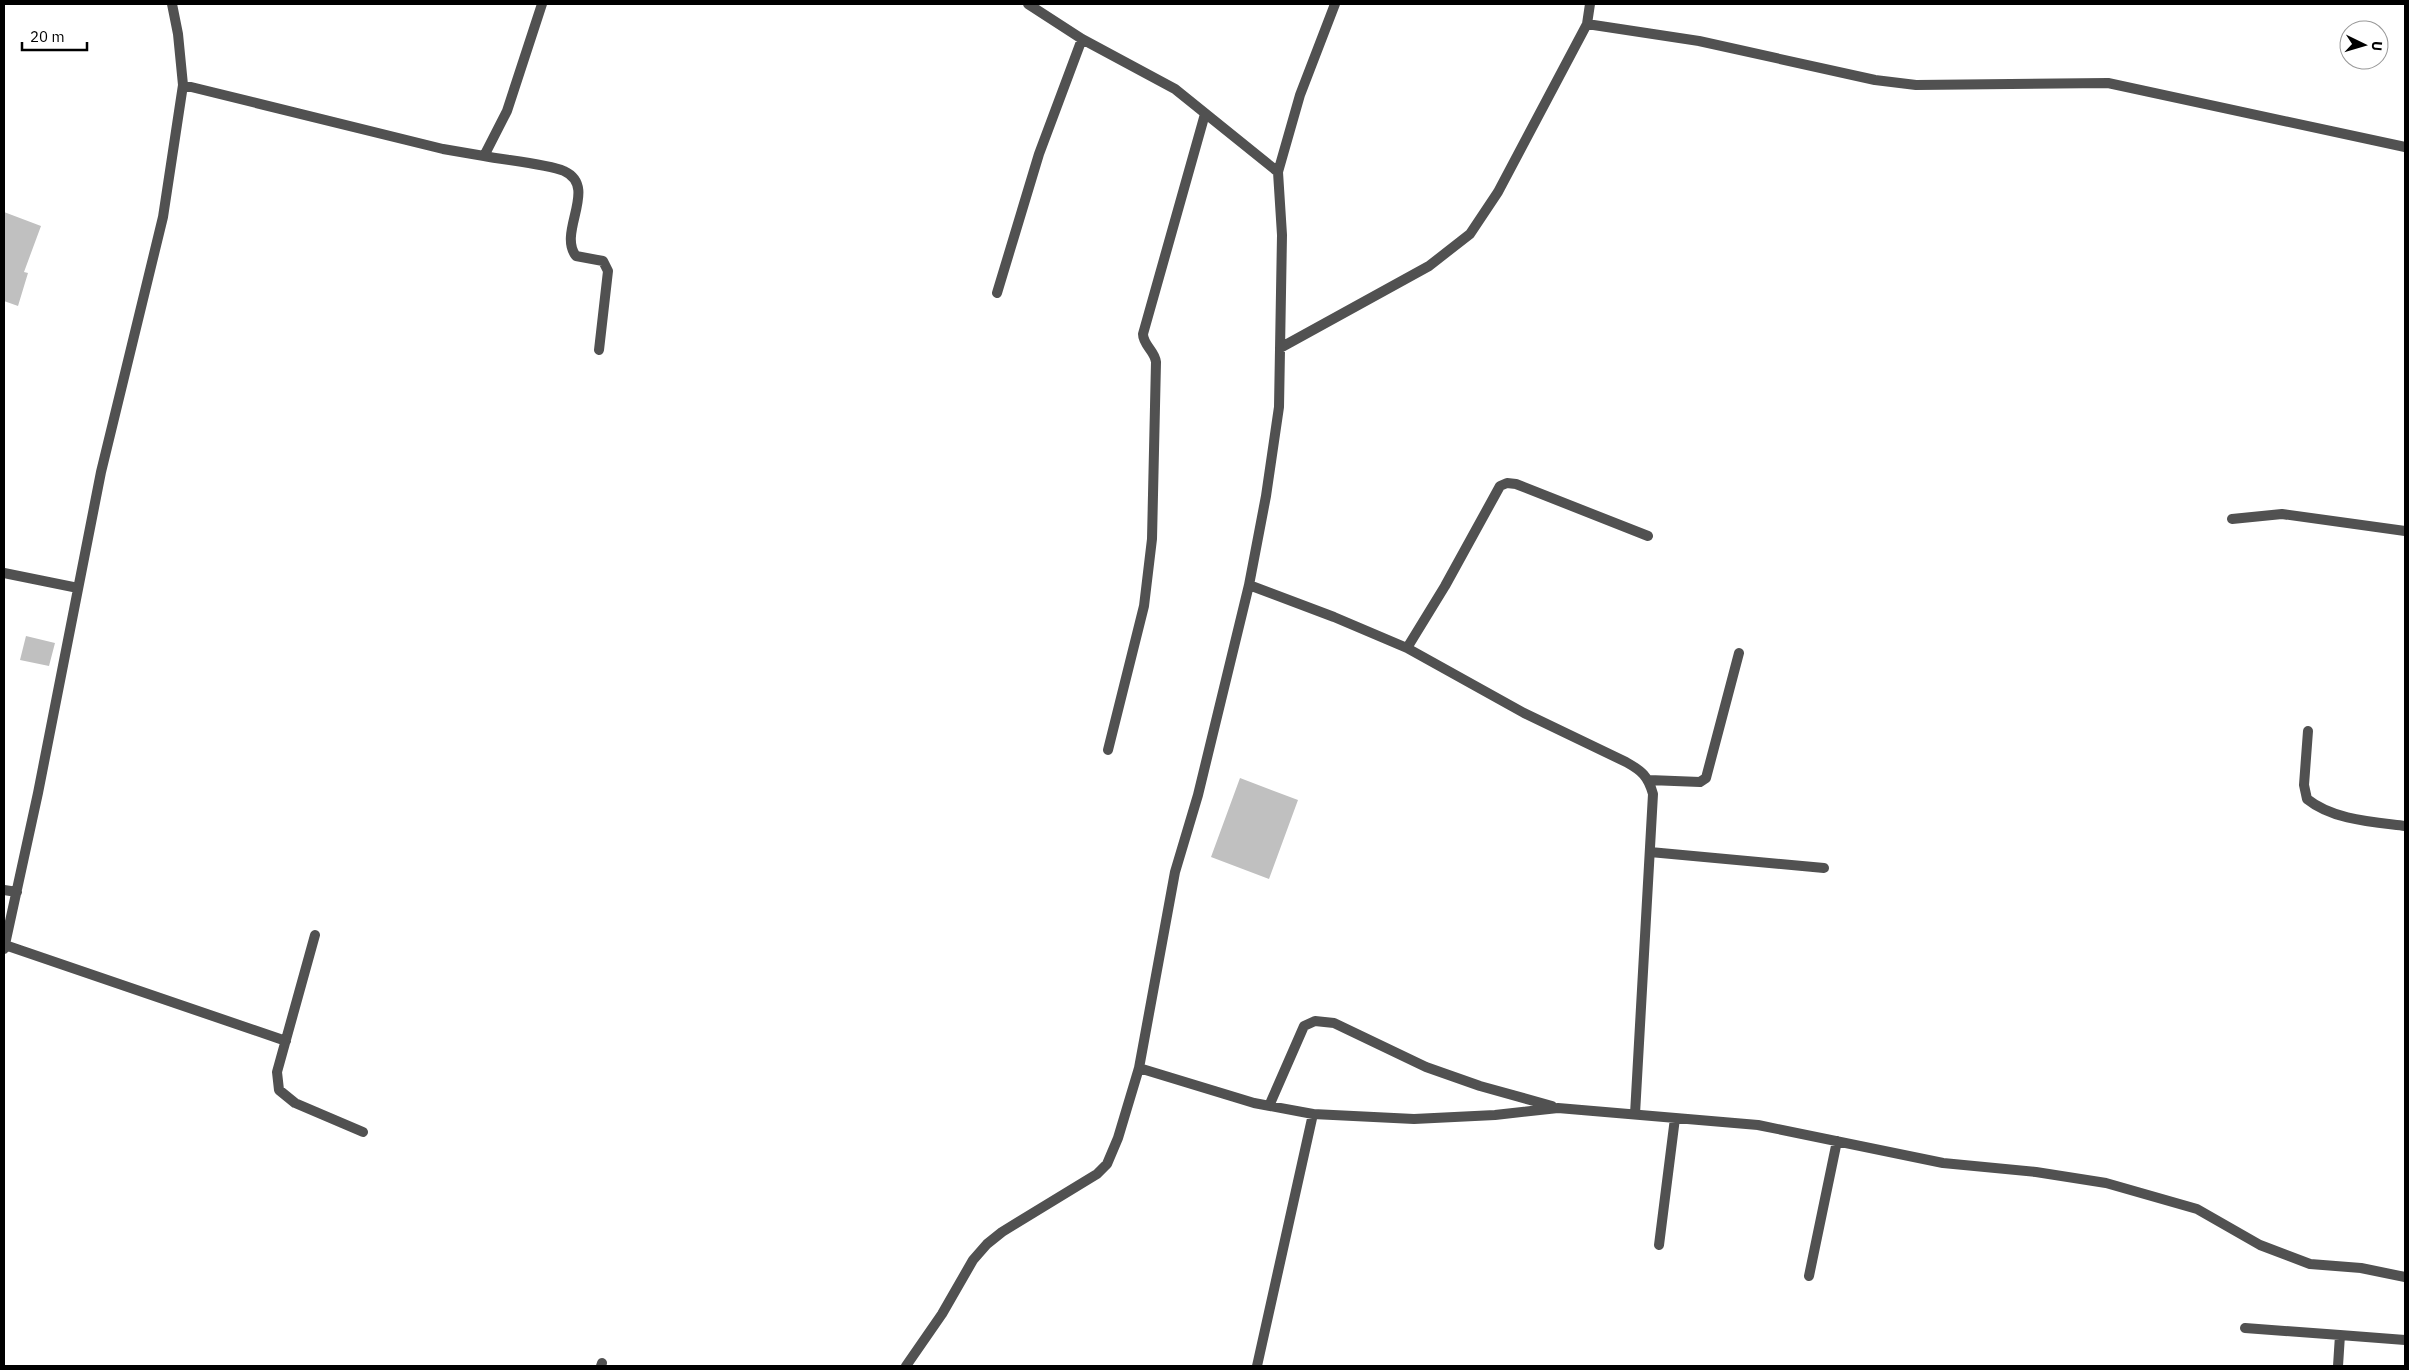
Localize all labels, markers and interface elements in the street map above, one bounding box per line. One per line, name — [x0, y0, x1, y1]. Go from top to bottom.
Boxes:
scale bar — [22, 20, 88, 52]
north arrow — [2339, 20, 2389, 70]
text: 20 m — [30, 27, 65, 46]
text: U — [2368, 41, 2386, 52]

